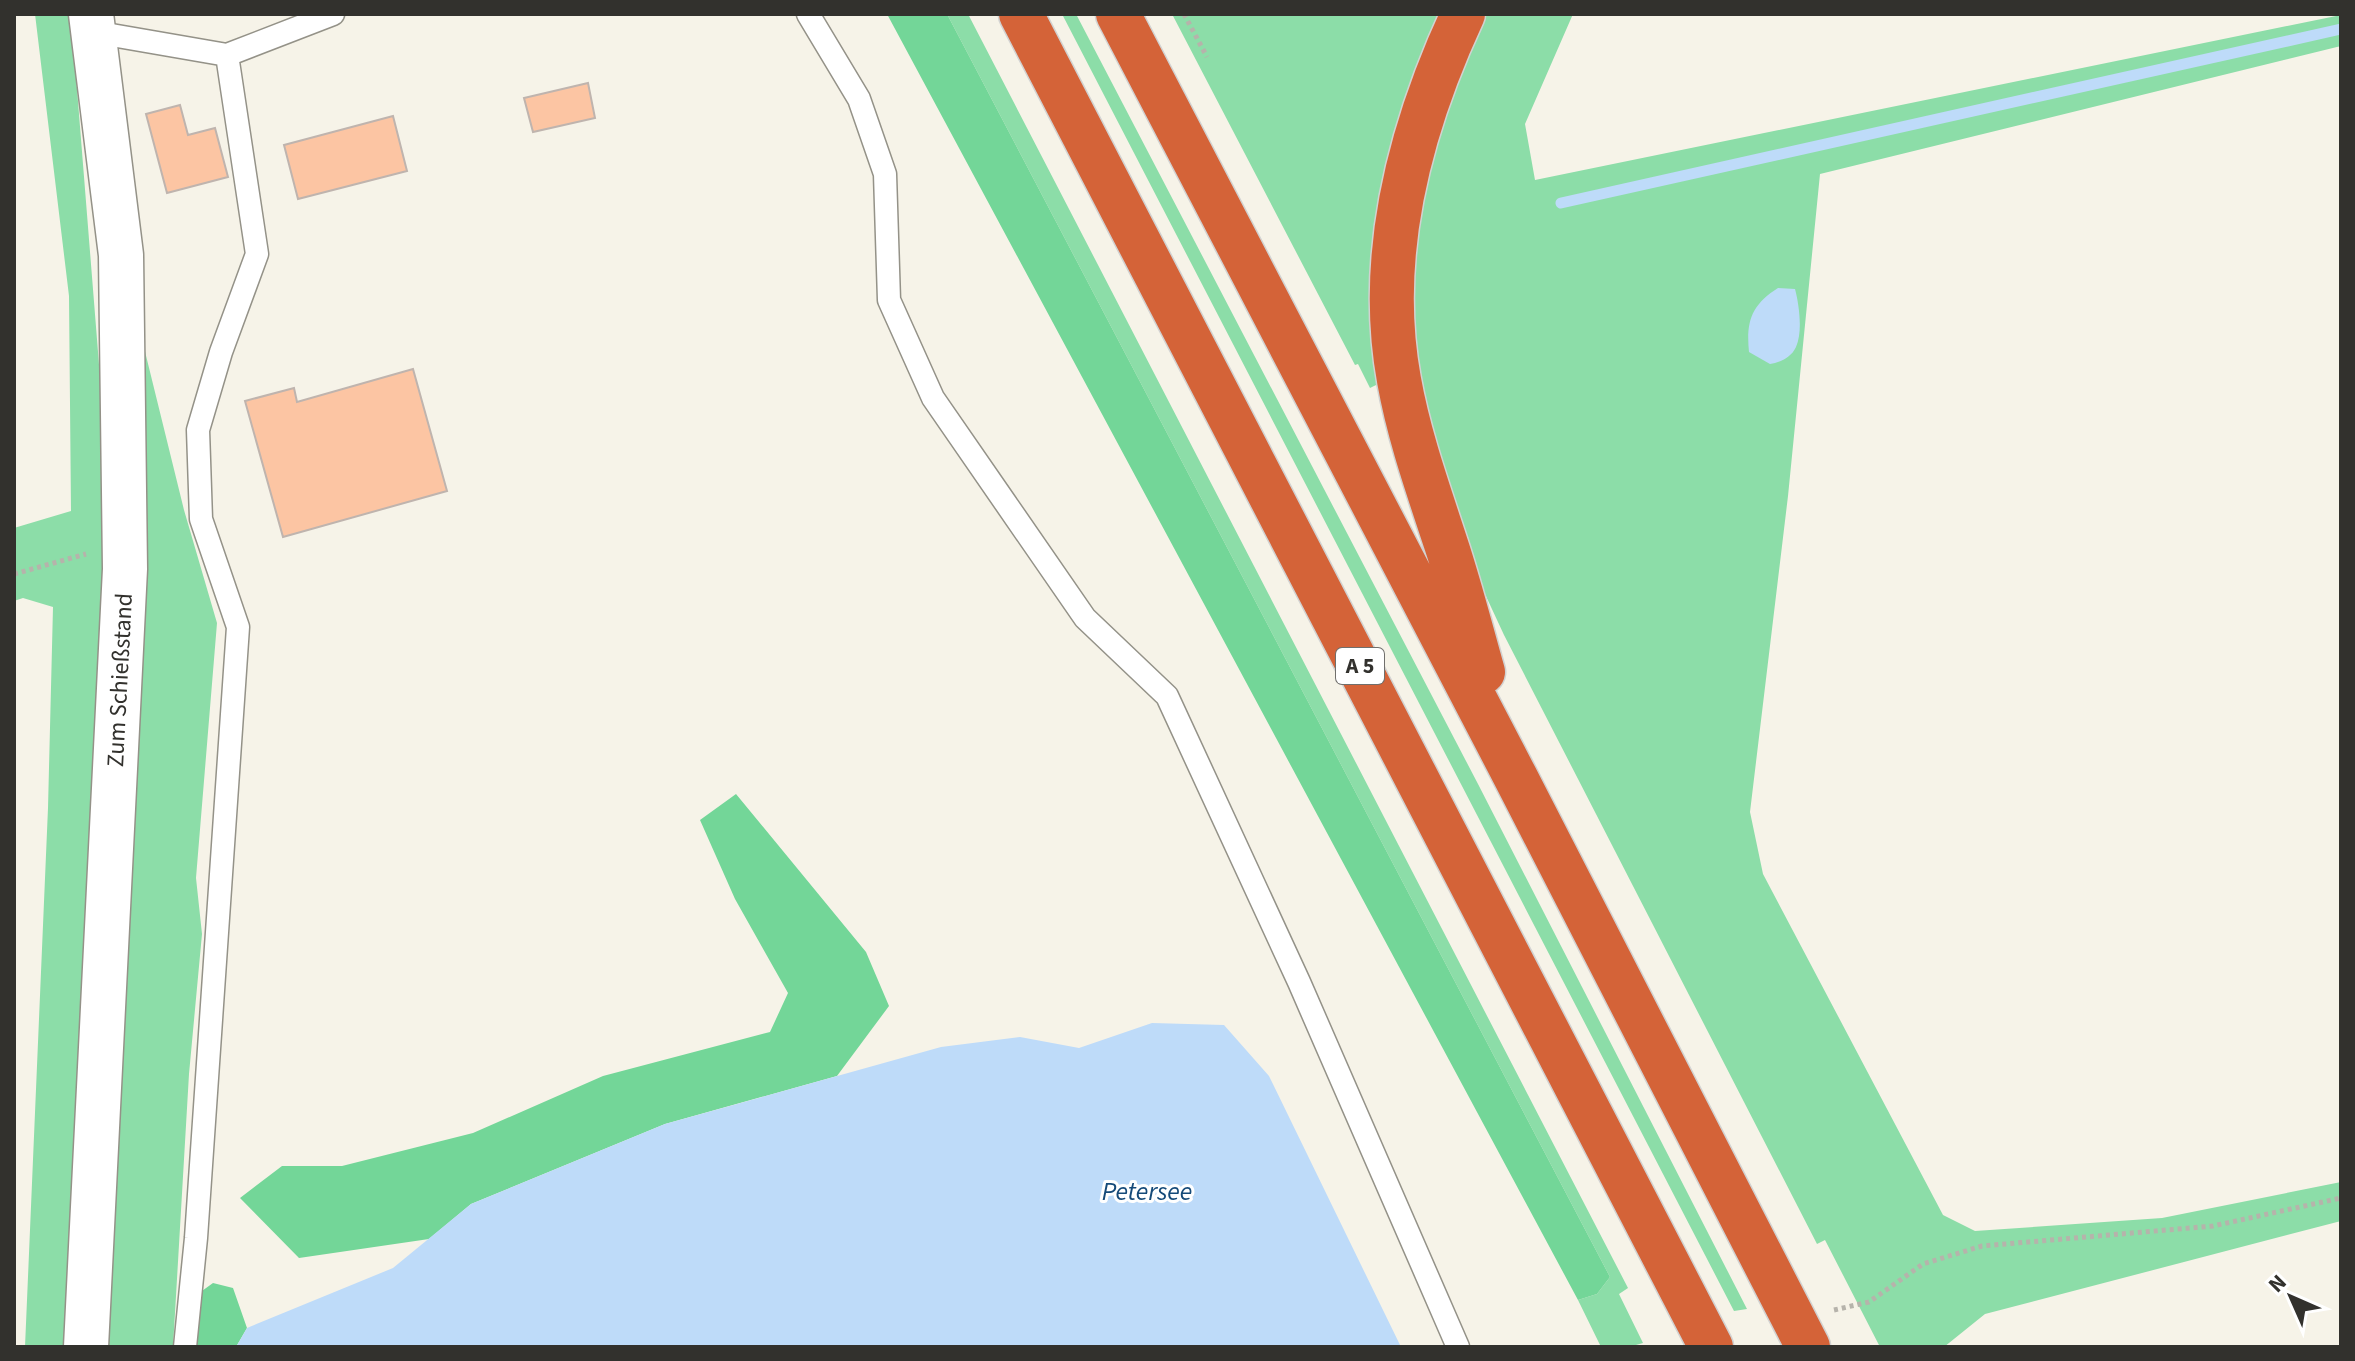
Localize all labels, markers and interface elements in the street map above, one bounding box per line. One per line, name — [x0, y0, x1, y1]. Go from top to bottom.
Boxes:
street label: Zum Schießstand — [98, 592, 142, 768]
road number: A 5 — [1336, 648, 1384, 684]
water label: Petersee — [1102, 1173, 1192, 1210]
north arrow — [2251, 1257, 2331, 1337]
text: N — [2261, 1267, 2294, 1300]

